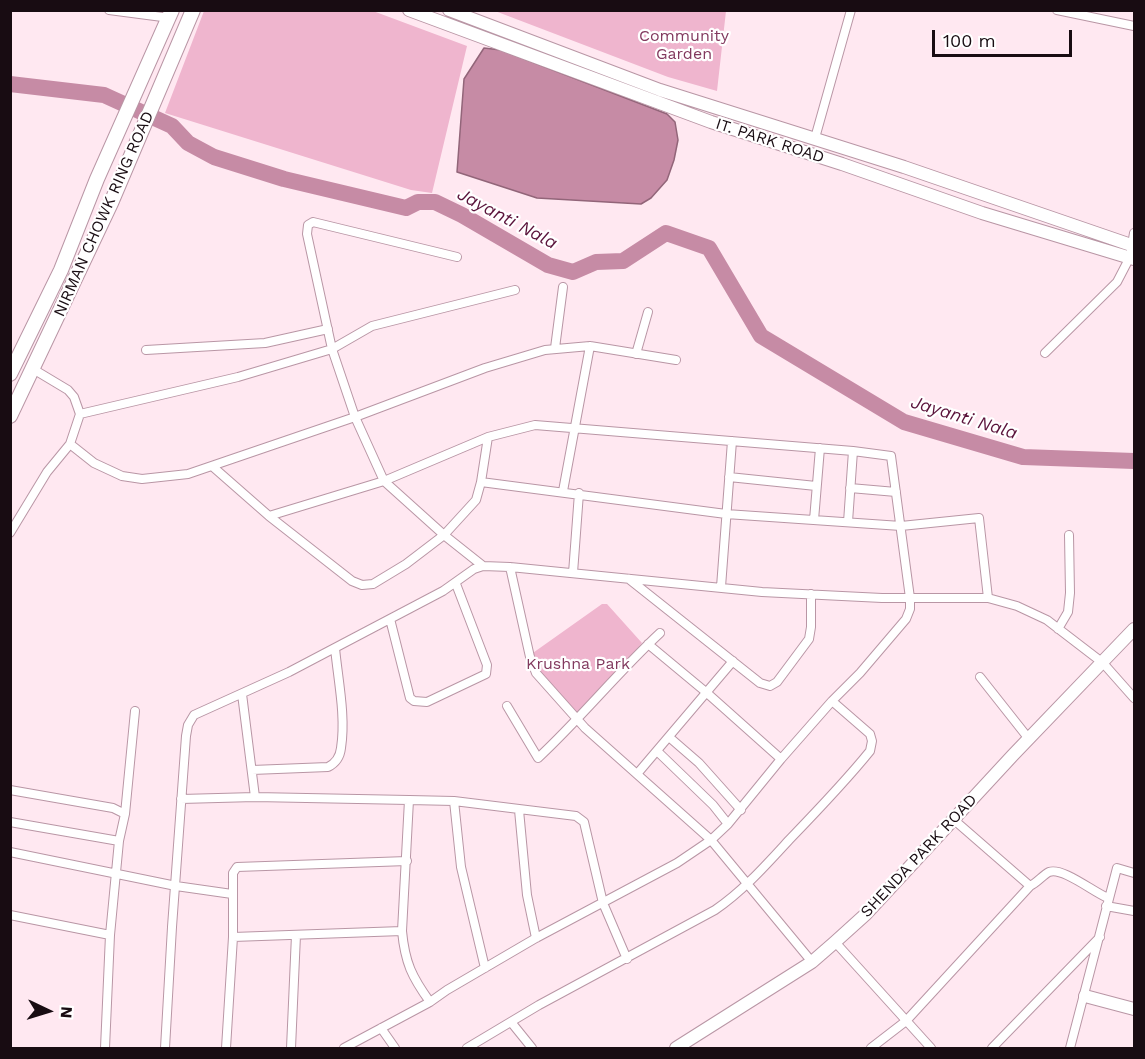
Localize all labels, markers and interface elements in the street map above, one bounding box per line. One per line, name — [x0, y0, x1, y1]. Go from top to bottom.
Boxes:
scale bar — [935, 18, 1074, 56]
park label: Community Garden — [639, 26, 729, 64]
text: 100 m — [943, 30, 996, 51]
street label: NIRMAN CHOWK RING ROAD — [50, 108, 158, 320]
street label: IT. PARK ROAD — [713, 114, 827, 168]
water label: Jayanti Nala — [453, 184, 561, 254]
water label: Jayanti Nala — [908, 392, 1020, 444]
park label: Krushna Park — [526, 654, 630, 674]
street label: SHENDA PARK ROAD — [857, 790, 981, 922]
north arrow — [18, 981, 78, 1041]
text: N — [57, 1006, 76, 1019]

